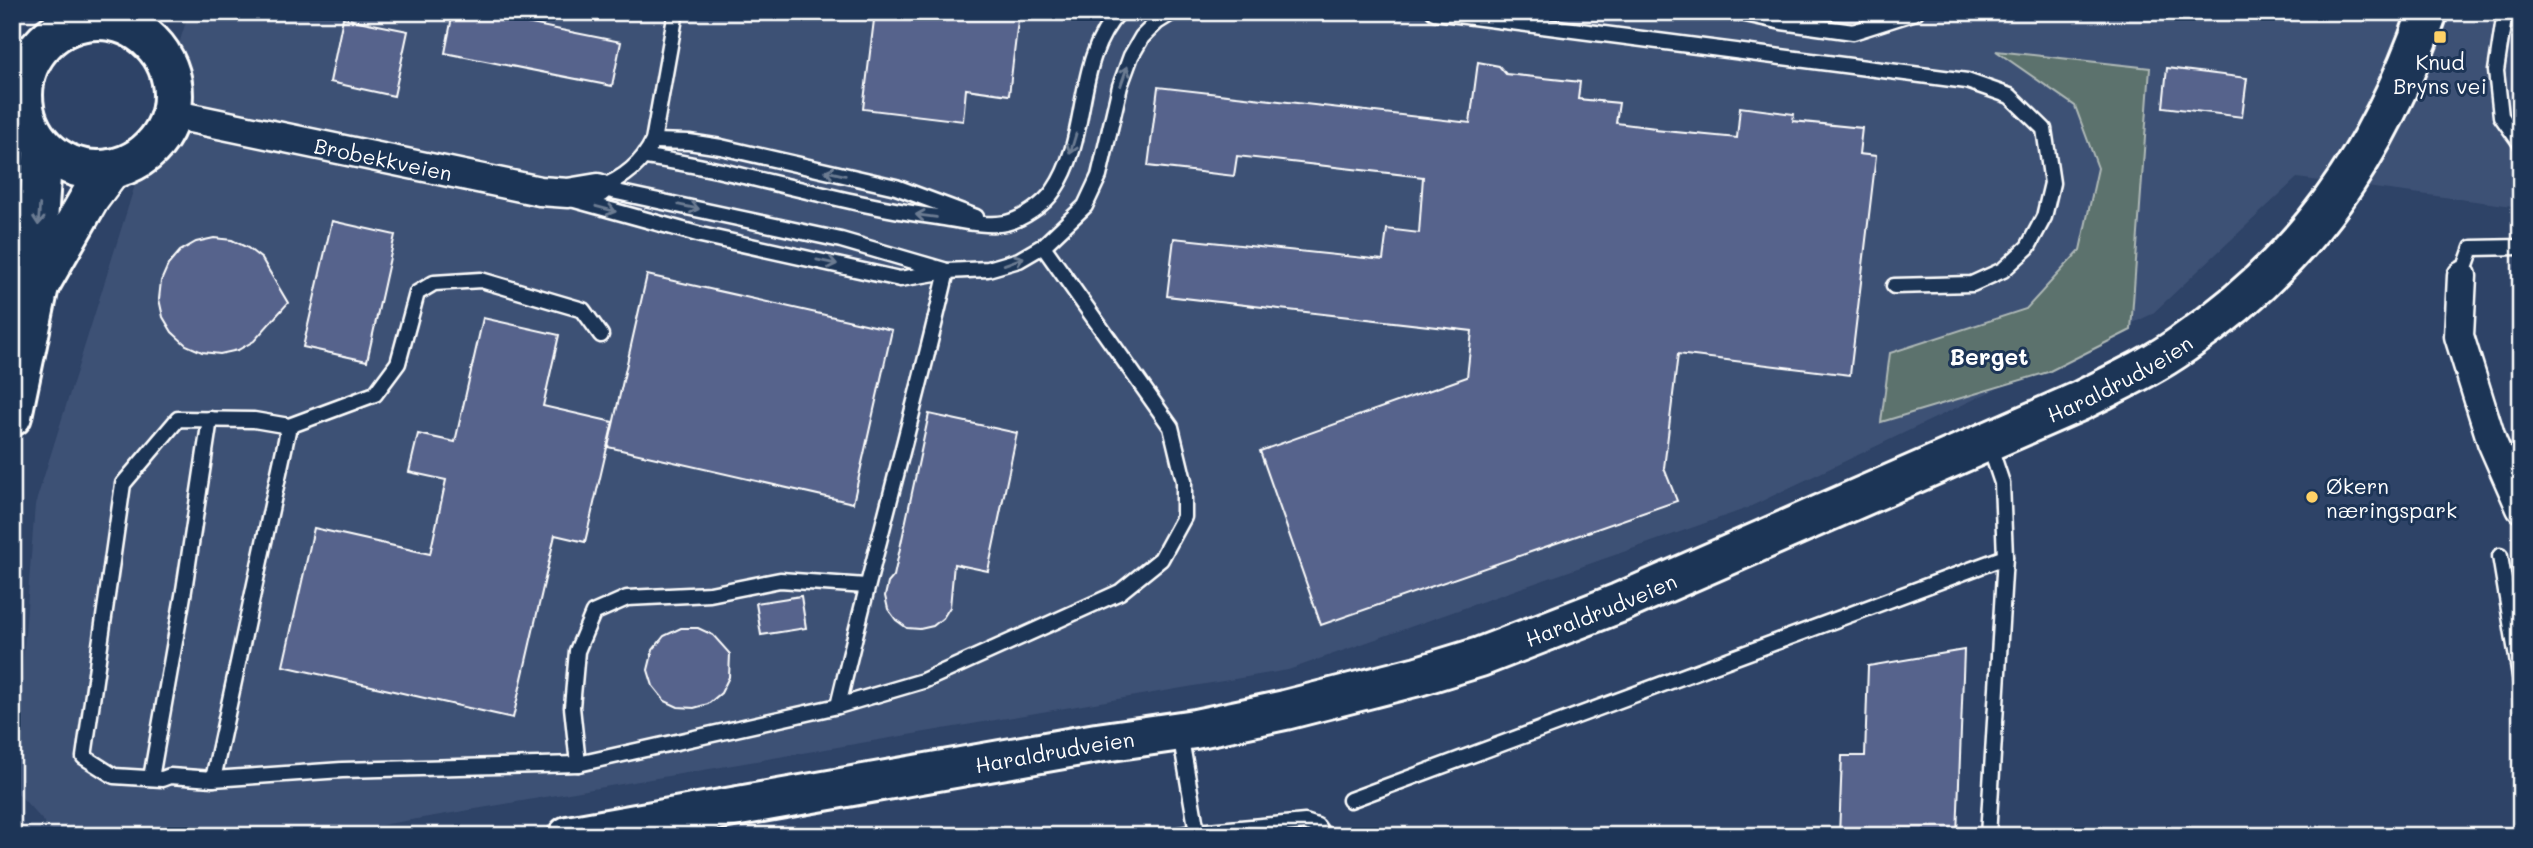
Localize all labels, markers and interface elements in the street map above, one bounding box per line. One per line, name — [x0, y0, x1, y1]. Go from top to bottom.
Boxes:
marker: Knud Bryns vei — [2432, 29, 2448, 45]
place label: Knud Bryns vei — [2393, 48, 2487, 99]
one-way arrow — [1119, 65, 1131, 87]
street label: Brobekkveien — [312, 131, 455, 186]
one-way arrow — [1066, 133, 1079, 155]
one-way arrow — [824, 166, 847, 179]
one-way arrow — [677, 200, 700, 214]
one-way arrow — [32, 203, 45, 226]
one-way arrow — [594, 203, 617, 216]
one-way arrow — [915, 209, 938, 222]
one-way arrow — [1003, 254, 1024, 266]
one-way arrow — [815, 255, 838, 269]
street label: Haraldrudveien — [2042, 328, 2197, 427]
district label: Berget — [1950, 341, 2028, 371]
place label: Økern næringspark — [2326, 472, 2457, 523]
marker: Økern næringspark — [2304, 489, 2320, 505]
street label: Haraldrudveien — [1521, 566, 1680, 652]
street label: Haraldrudveien — [973, 724, 1136, 778]

